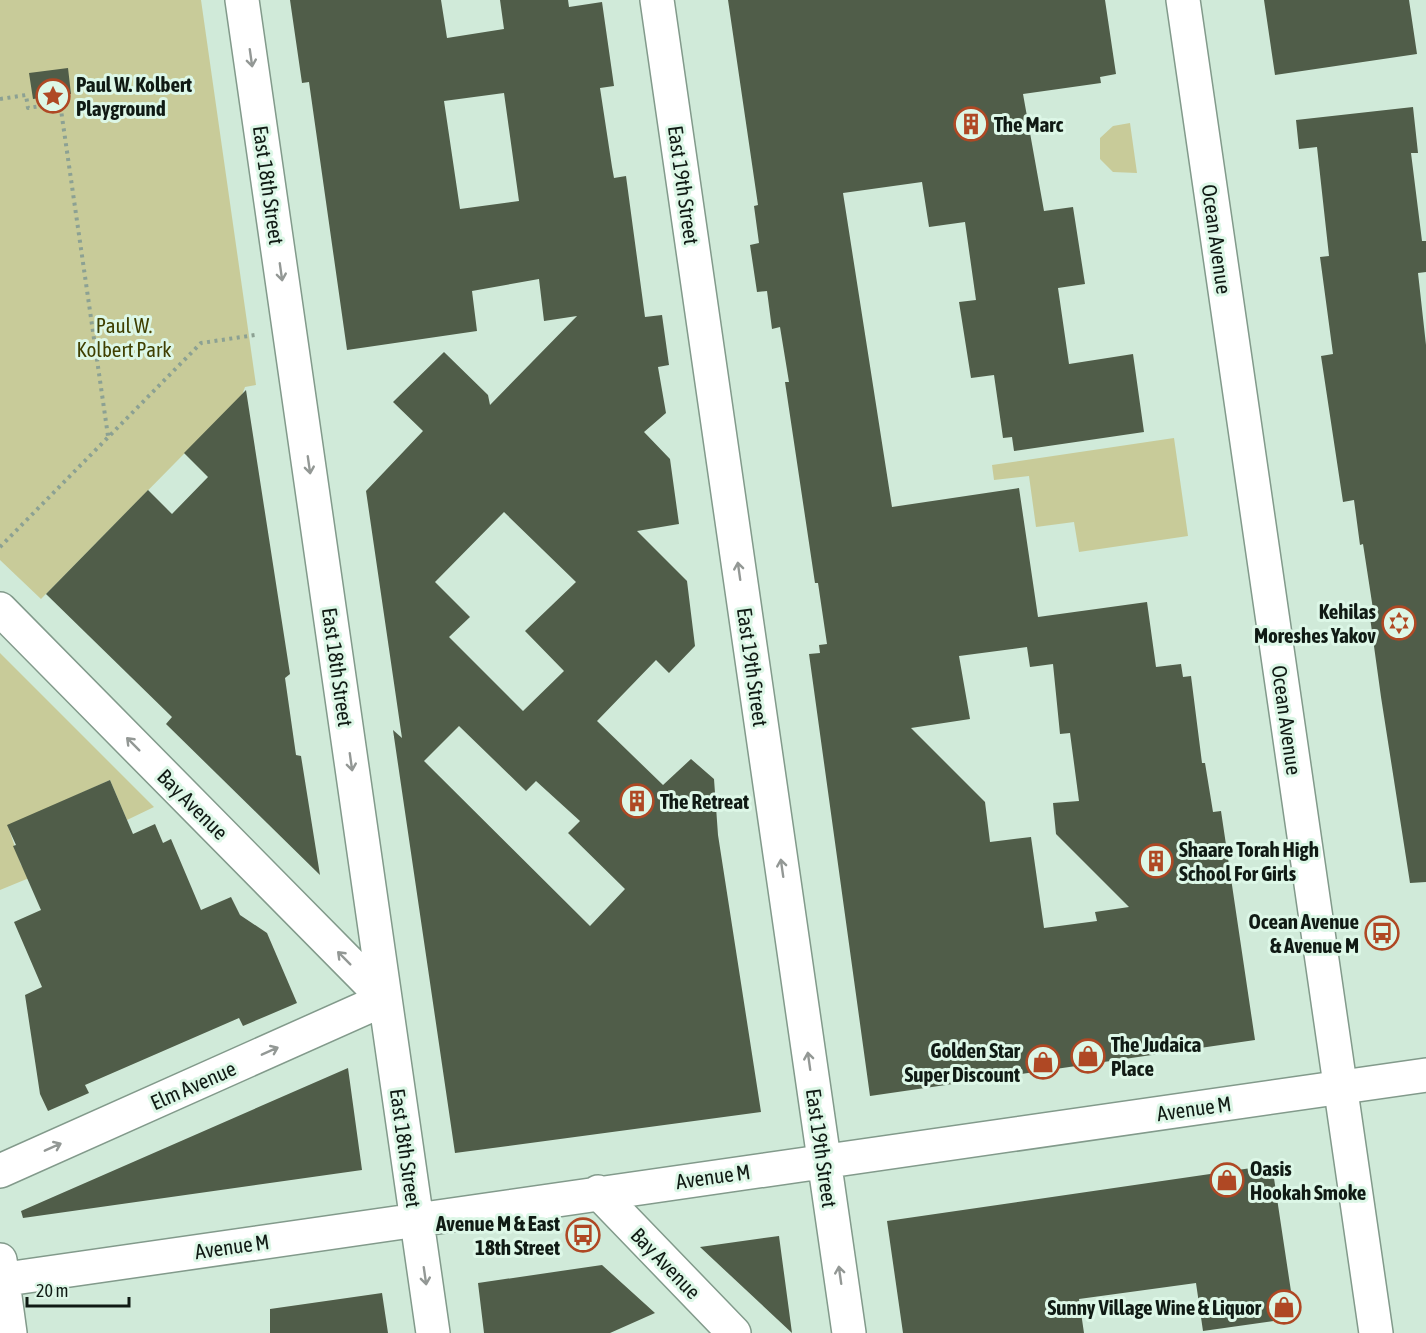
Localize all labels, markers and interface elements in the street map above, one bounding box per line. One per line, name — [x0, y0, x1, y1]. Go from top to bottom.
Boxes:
one-way arrow — [245, 48, 256, 67]
place label: Paul W. Kolbert Playground — [76, 72, 192, 120]
place icon: Paul W. Kolbert Playground — [35, 78, 71, 114]
building icon: The Marc — [953, 106, 989, 142]
place label: The Marc — [994, 112, 1063, 136]
street label: East 18th Street — [249, 124, 289, 246]
street label: East 19th Street — [664, 124, 704, 246]
street label: Ocean Avenue — [1197, 183, 1237, 295]
one-way arrow — [276, 261, 287, 281]
park label: Paul W. Kolbert Park — [77, 313, 171, 361]
one-way arrow — [304, 454, 315, 474]
one-way arrow — [734, 562, 745, 582]
place label: Kehilas Moreshes Yakov — [1254, 599, 1377, 647]
synagogue icon: Kehilas Moreshes Yakov — [1381, 605, 1417, 641]
street label: East 18th Street — [318, 606, 358, 728]
street label: East 19th Street — [733, 606, 773, 728]
street label: Ocean Avenue — [1267, 664, 1307, 776]
one-way arrow — [126, 737, 141, 752]
one-way arrow — [346, 751, 357, 771]
street label: Bay Avenue — [153, 764, 233, 844]
building icon: The Retreat — [619, 783, 655, 819]
place label: The Retreat — [660, 789, 749, 813]
place label: Shaare Torah High School For Girls — [1179, 837, 1319, 885]
building icon: Shaare Torah High School For Girls — [1138, 843, 1174, 879]
one-way arrow — [776, 859, 787, 879]
place label: Ocean Avenue & Avenue M — [1248, 909, 1359, 957]
bus stop icon: Ocean Avenue & Avenue M — [1364, 915, 1400, 951]
one-way arrow — [337, 950, 351, 965]
place label: The Judaica Place — [1111, 1032, 1202, 1080]
place label: Golden Star Super Discount — [904, 1038, 1021, 1086]
shop icon: The Judaica Place — [1070, 1038, 1106, 1074]
shop icon: Golden Star Super Discount — [1025, 1044, 1061, 1080]
one-way arrow — [260, 1045, 279, 1056]
one-way arrow — [804, 1052, 815, 1072]
street label: Elm Avenue — [147, 1056, 239, 1114]
street label: East 18th Street — [386, 1087, 426, 1209]
street label: East 19th Street — [802, 1087, 842, 1209]
street label: Avenue M — [1155, 1091, 1233, 1125]
one-way arrow — [44, 1141, 62, 1153]
place label: Oasis Hookah Smoke — [1250, 1156, 1366, 1204]
street label: Avenue M — [674, 1159, 752, 1193]
shop icon: Oasis Hookah Smoke — [1209, 1162, 1245, 1198]
place label: Avenue M & East 18th Street — [435, 1211, 560, 1259]
bus stop icon: Avenue M & East 18th Street — [565, 1217, 601, 1253]
street label: Bay Avenue — [626, 1223, 706, 1303]
street label: Avenue M — [193, 1229, 271, 1263]
one-way arrow — [420, 1266, 431, 1285]
one-way arrow — [835, 1266, 846, 1285]
scale bar — [27, 1270, 129, 1308]
text: 20 m — [36, 1280, 68, 1301]
shop icon: Sunny Village Wine & Liquor — [1266, 1289, 1302, 1325]
place label: Sunny Village Wine & Liquor — [1048, 1295, 1262, 1319]

